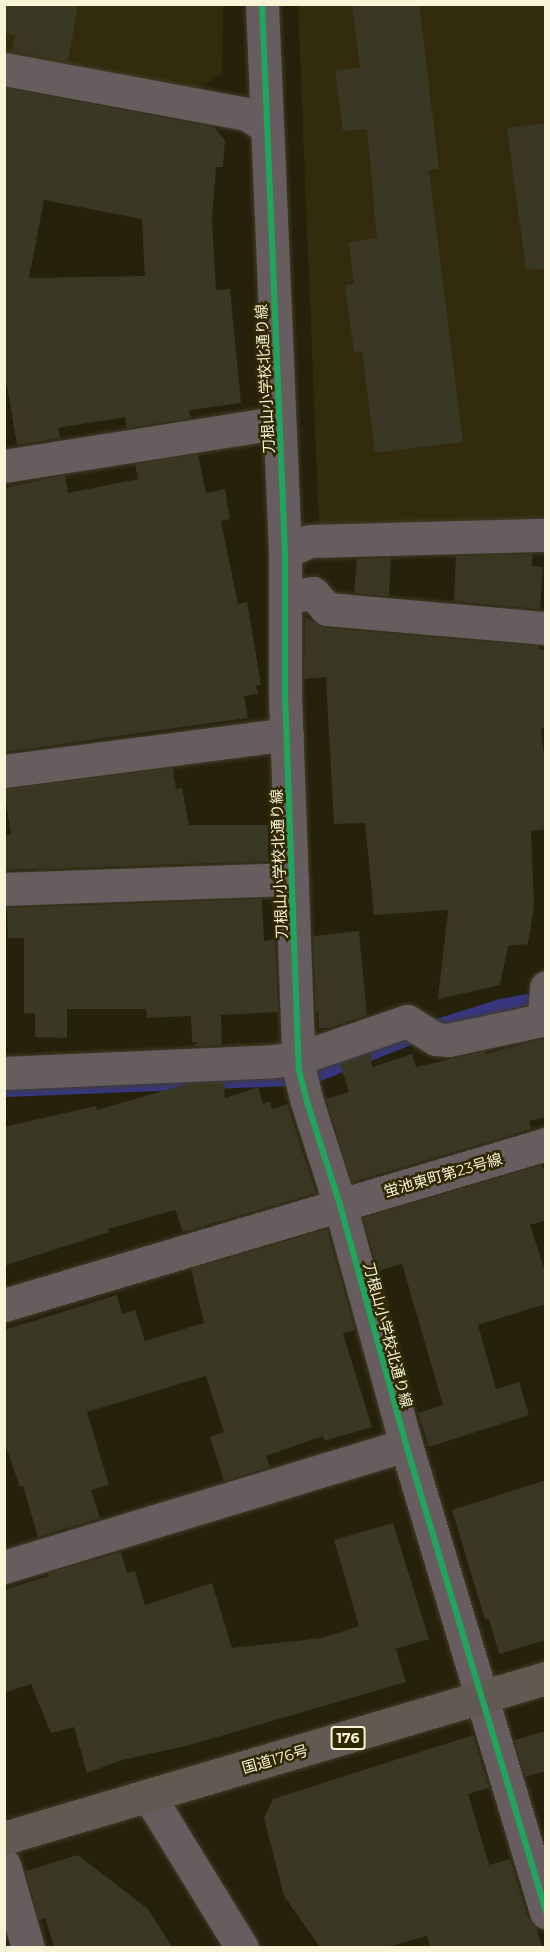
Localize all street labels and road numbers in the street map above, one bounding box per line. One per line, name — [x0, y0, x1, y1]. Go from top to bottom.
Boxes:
street label: 刀根山小学校北通り線 — [252, 304, 278, 454]
street label: 刀根山小学校北通り線 — [267, 789, 291, 939]
street label: 蛍池東町第23号線 — [382, 1150, 504, 1200]
street label: 刀根山小学校北通り線 — [360, 1260, 416, 1410]
road number: 176 — [330, 1727, 366, 1749]
street label: 国道176号 — [240, 1741, 310, 1777]

